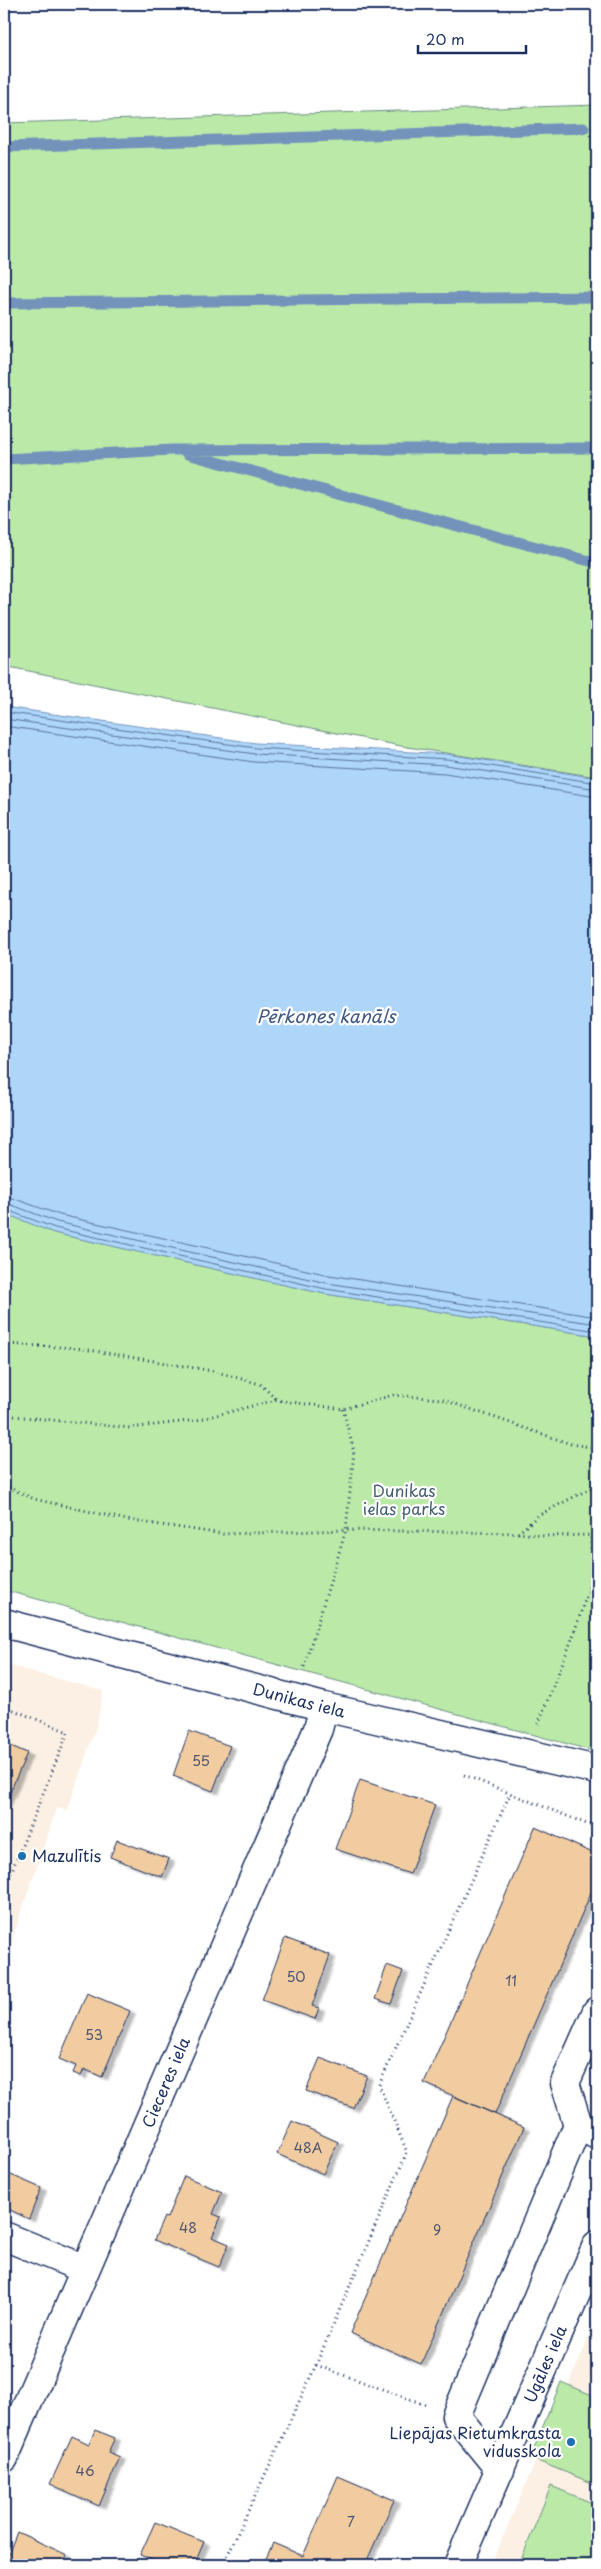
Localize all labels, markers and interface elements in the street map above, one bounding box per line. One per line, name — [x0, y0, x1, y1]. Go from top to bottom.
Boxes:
scale bar — [418, 22, 526, 54]
text: 20 m — [426, 27, 465, 50]
water label: Pērkones kanāls — [257, 1002, 397, 1029]
park label: Dunikas ielas parks — [363, 1478, 445, 1520]
street label: Dunikas iela — [251, 1676, 348, 1723]
house number: 55 — [192, 1750, 210, 1771]
place label: Mazulītis — [32, 1843, 101, 1867]
marker: Mazulītis — [16, 1850, 28, 1862]
house number: 50 — [286, 1966, 306, 1987]
house number: 11 — [505, 1970, 517, 1991]
house number: 53 — [85, 2024, 103, 2045]
street label: Cieceres iela — [135, 2033, 195, 2131]
house number: 48A — [294, 2137, 323, 2158]
house number: 48 — [179, 2217, 197, 2238]
house number: 9 — [433, 2219, 441, 2240]
street label: Ugāles iela — [517, 2321, 572, 2406]
place label: Liepājas Rietumkrasta vidusskola — [390, 2420, 561, 2462]
marker: Liepājas Rietumkrasta vidusskola — [565, 2436, 577, 2448]
house number: 46 — [75, 2460, 95, 2481]
house number: 7 — [347, 2511, 355, 2532]

